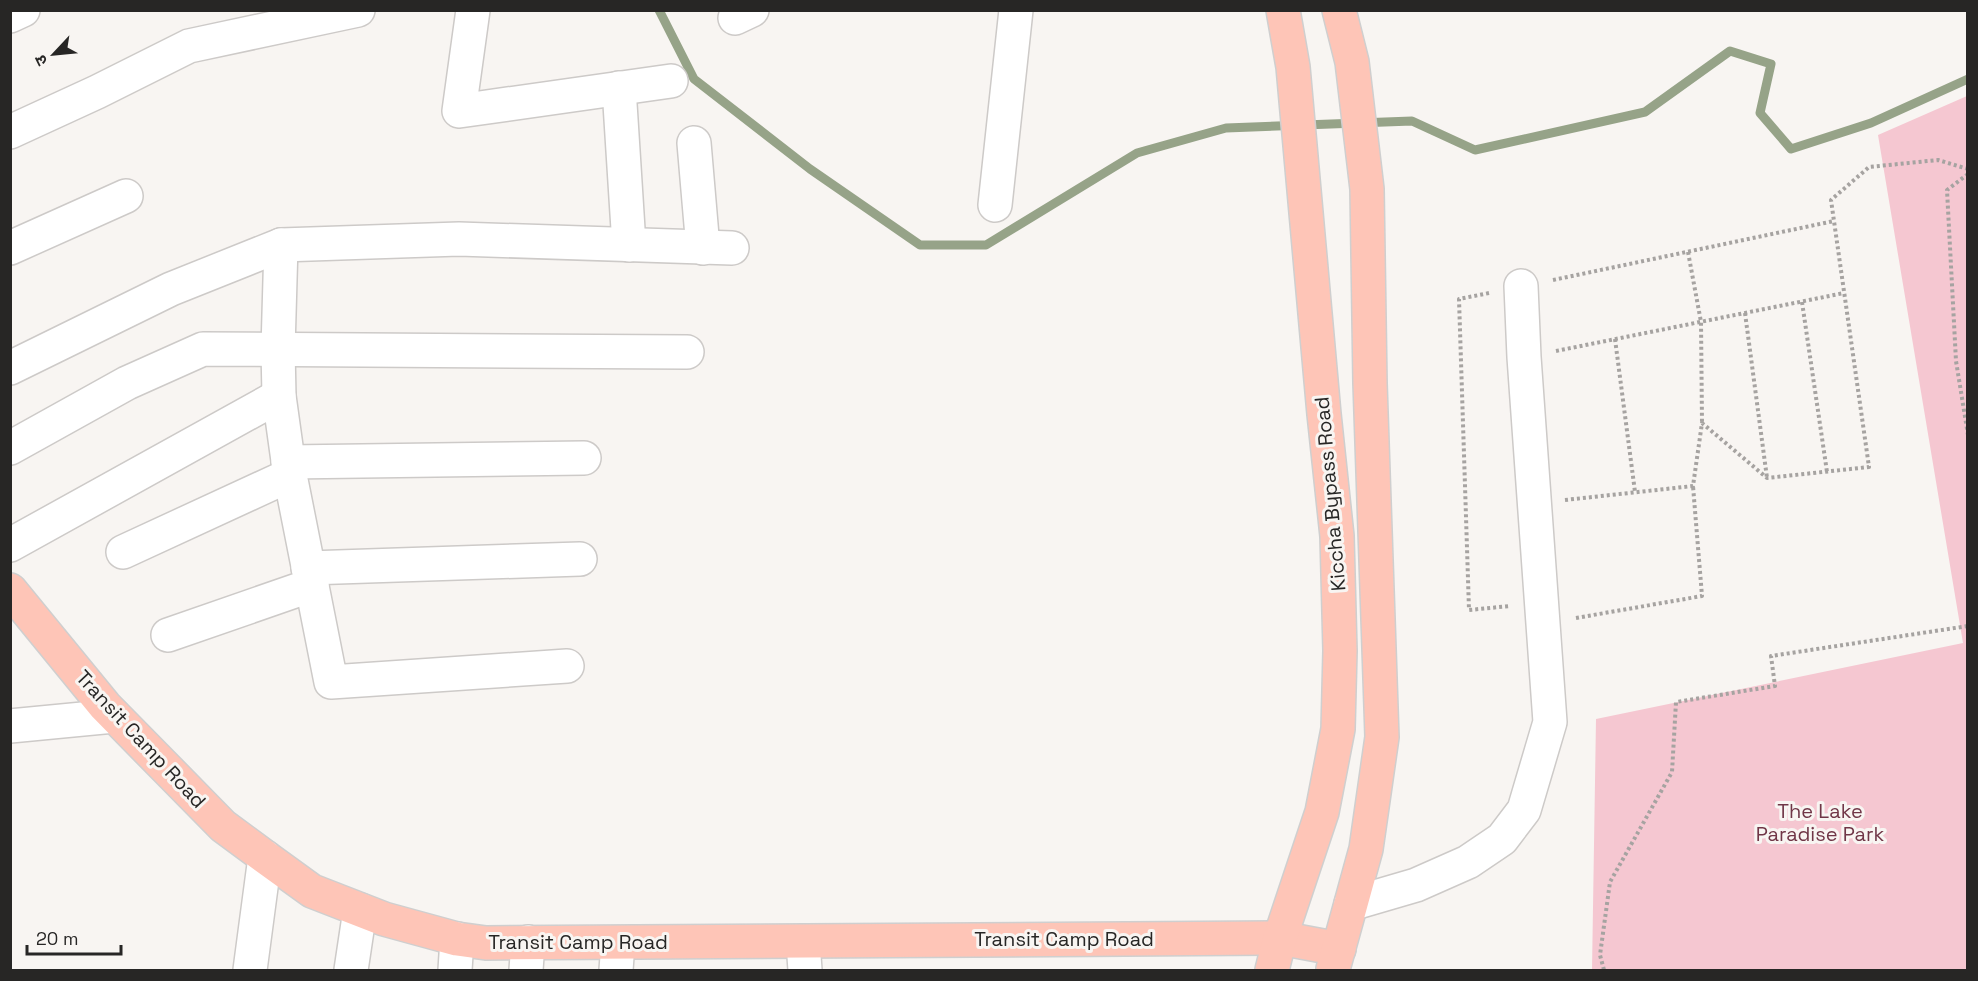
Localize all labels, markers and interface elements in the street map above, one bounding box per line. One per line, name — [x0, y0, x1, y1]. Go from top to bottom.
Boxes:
north arrow — [24, 24, 84, 84]
text: उ — [29, 51, 52, 69]
street label: Kiccha Bypass Road — [1309, 396, 1351, 592]
street label: Transit Camp Road — [70, 664, 212, 814]
park label: The Lake Paradise Park — [1756, 798, 1885, 847]
scale bar — [27, 918, 122, 956]
street label: Transit Camp Road — [974, 926, 1154, 952]
text: 20 m — [36, 927, 79, 950]
street label: Transit Camp Road — [488, 929, 668, 955]

